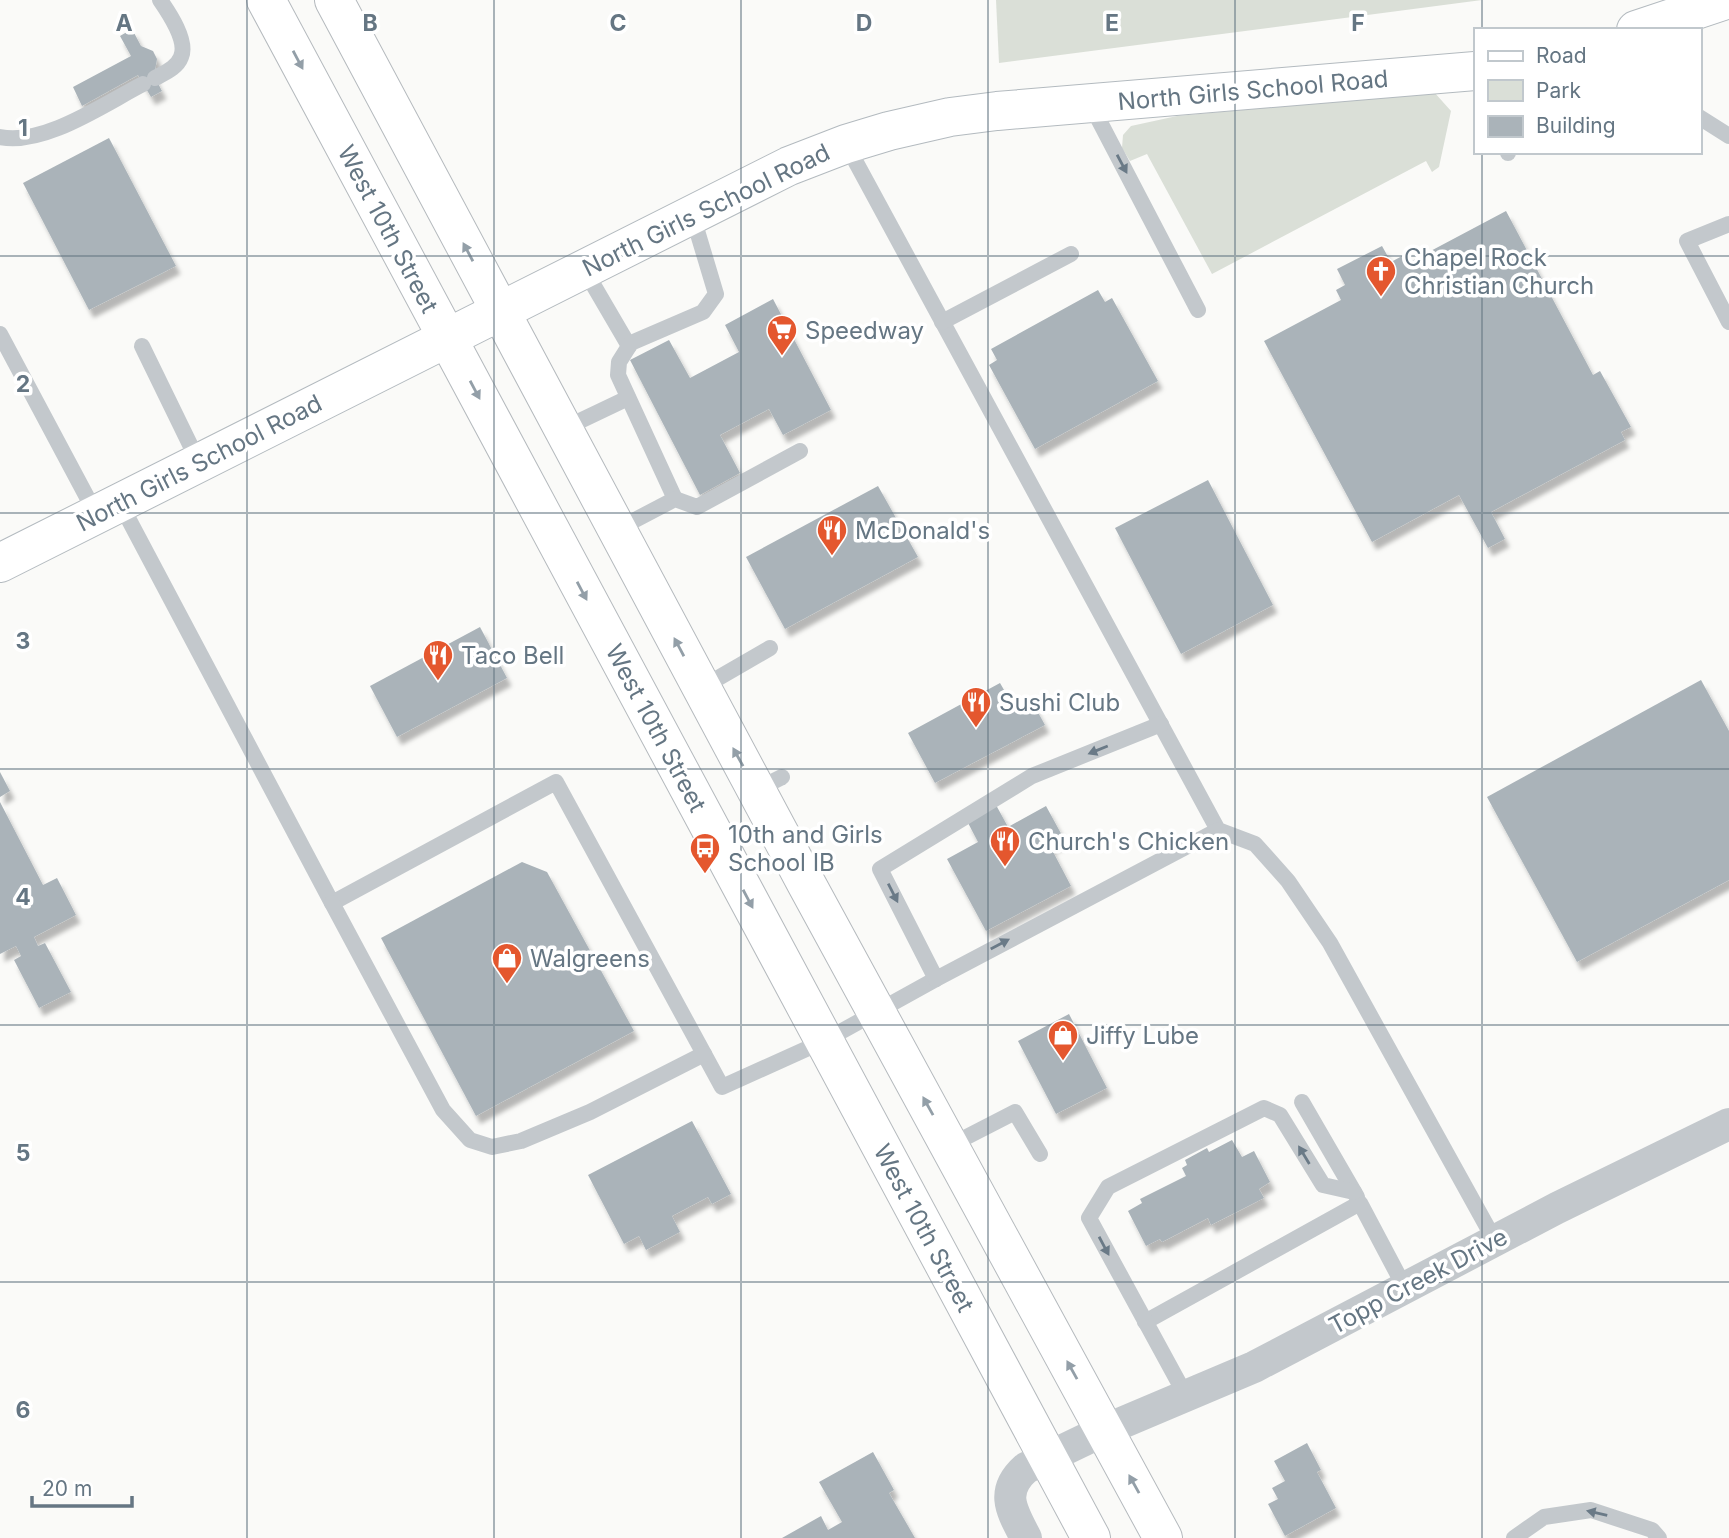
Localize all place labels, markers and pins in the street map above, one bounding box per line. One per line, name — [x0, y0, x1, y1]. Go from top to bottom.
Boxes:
place label: Chapel Rock Christian Church — [1404, 243, 1594, 300]
church icon: Chapel Rock Christian Church — [1364, 254, 1398, 298]
supermarket icon: Speedway — [765, 313, 799, 357]
place label: Speedway — [805, 316, 924, 345]
restaurant icon: McDonald's — [815, 513, 849, 557]
place label: McDonald's — [855, 516, 990, 545]
restaurant icon: Taco Bell — [421, 638, 455, 682]
place label: Taco Bell — [461, 641, 564, 670]
restaurant icon: Sushi Club — [959, 685, 993, 729]
place label: Sushi Club — [999, 688, 1120, 717]
place label: 10th and Girls School IB — [728, 820, 883, 877]
restaurant icon: Church's Chicken — [988, 824, 1022, 868]
place label: Church's Chicken — [1028, 827, 1229, 856]
bus stop icon: 10th and Girls School IB — [688, 831, 722, 875]
shop icon: Walgreens — [490, 941, 524, 985]
place label: Walgreens — [530, 944, 650, 973]
shop icon: Jiffy Lube — [1046, 1018, 1080, 1062]
place label: Jiffy Lube — [1086, 1021, 1199, 1050]

